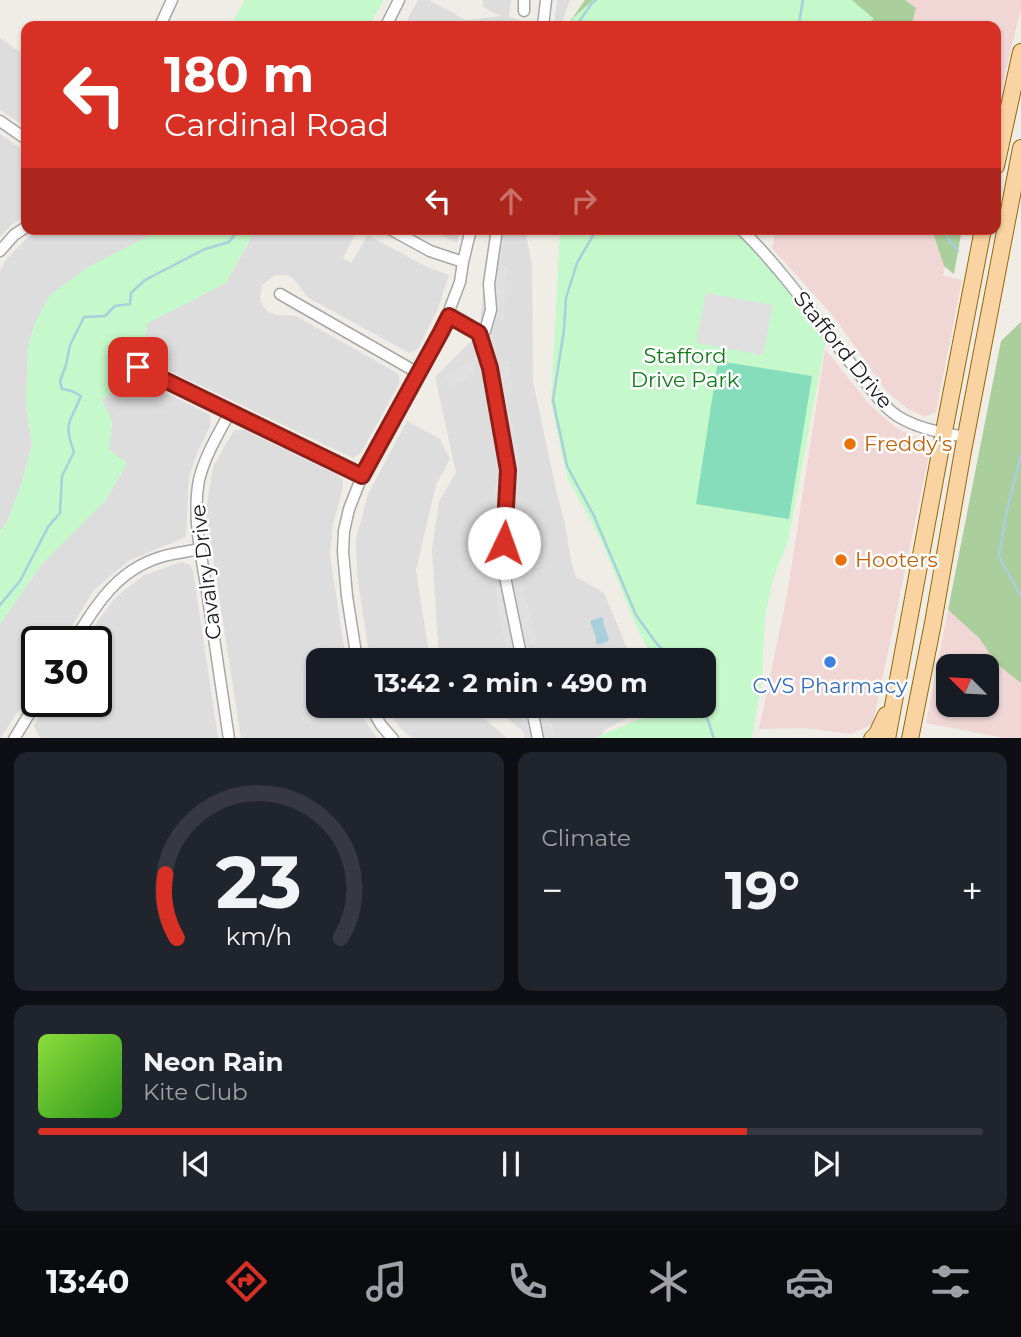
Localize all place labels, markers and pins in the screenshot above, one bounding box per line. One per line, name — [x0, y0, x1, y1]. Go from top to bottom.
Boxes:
pin — [108, 337, 168, 397]
place label: Freddy's — [864, 431, 952, 456]
marker: Freddy's — [842, 436, 858, 452]
place label: Hooters — [855, 547, 938, 572]
marker: Hooters — [833, 552, 849, 568]
marker: CVS Pharmacy — [822, 654, 838, 670]
place label: CVS Pharmacy — [752, 673, 908, 698]

